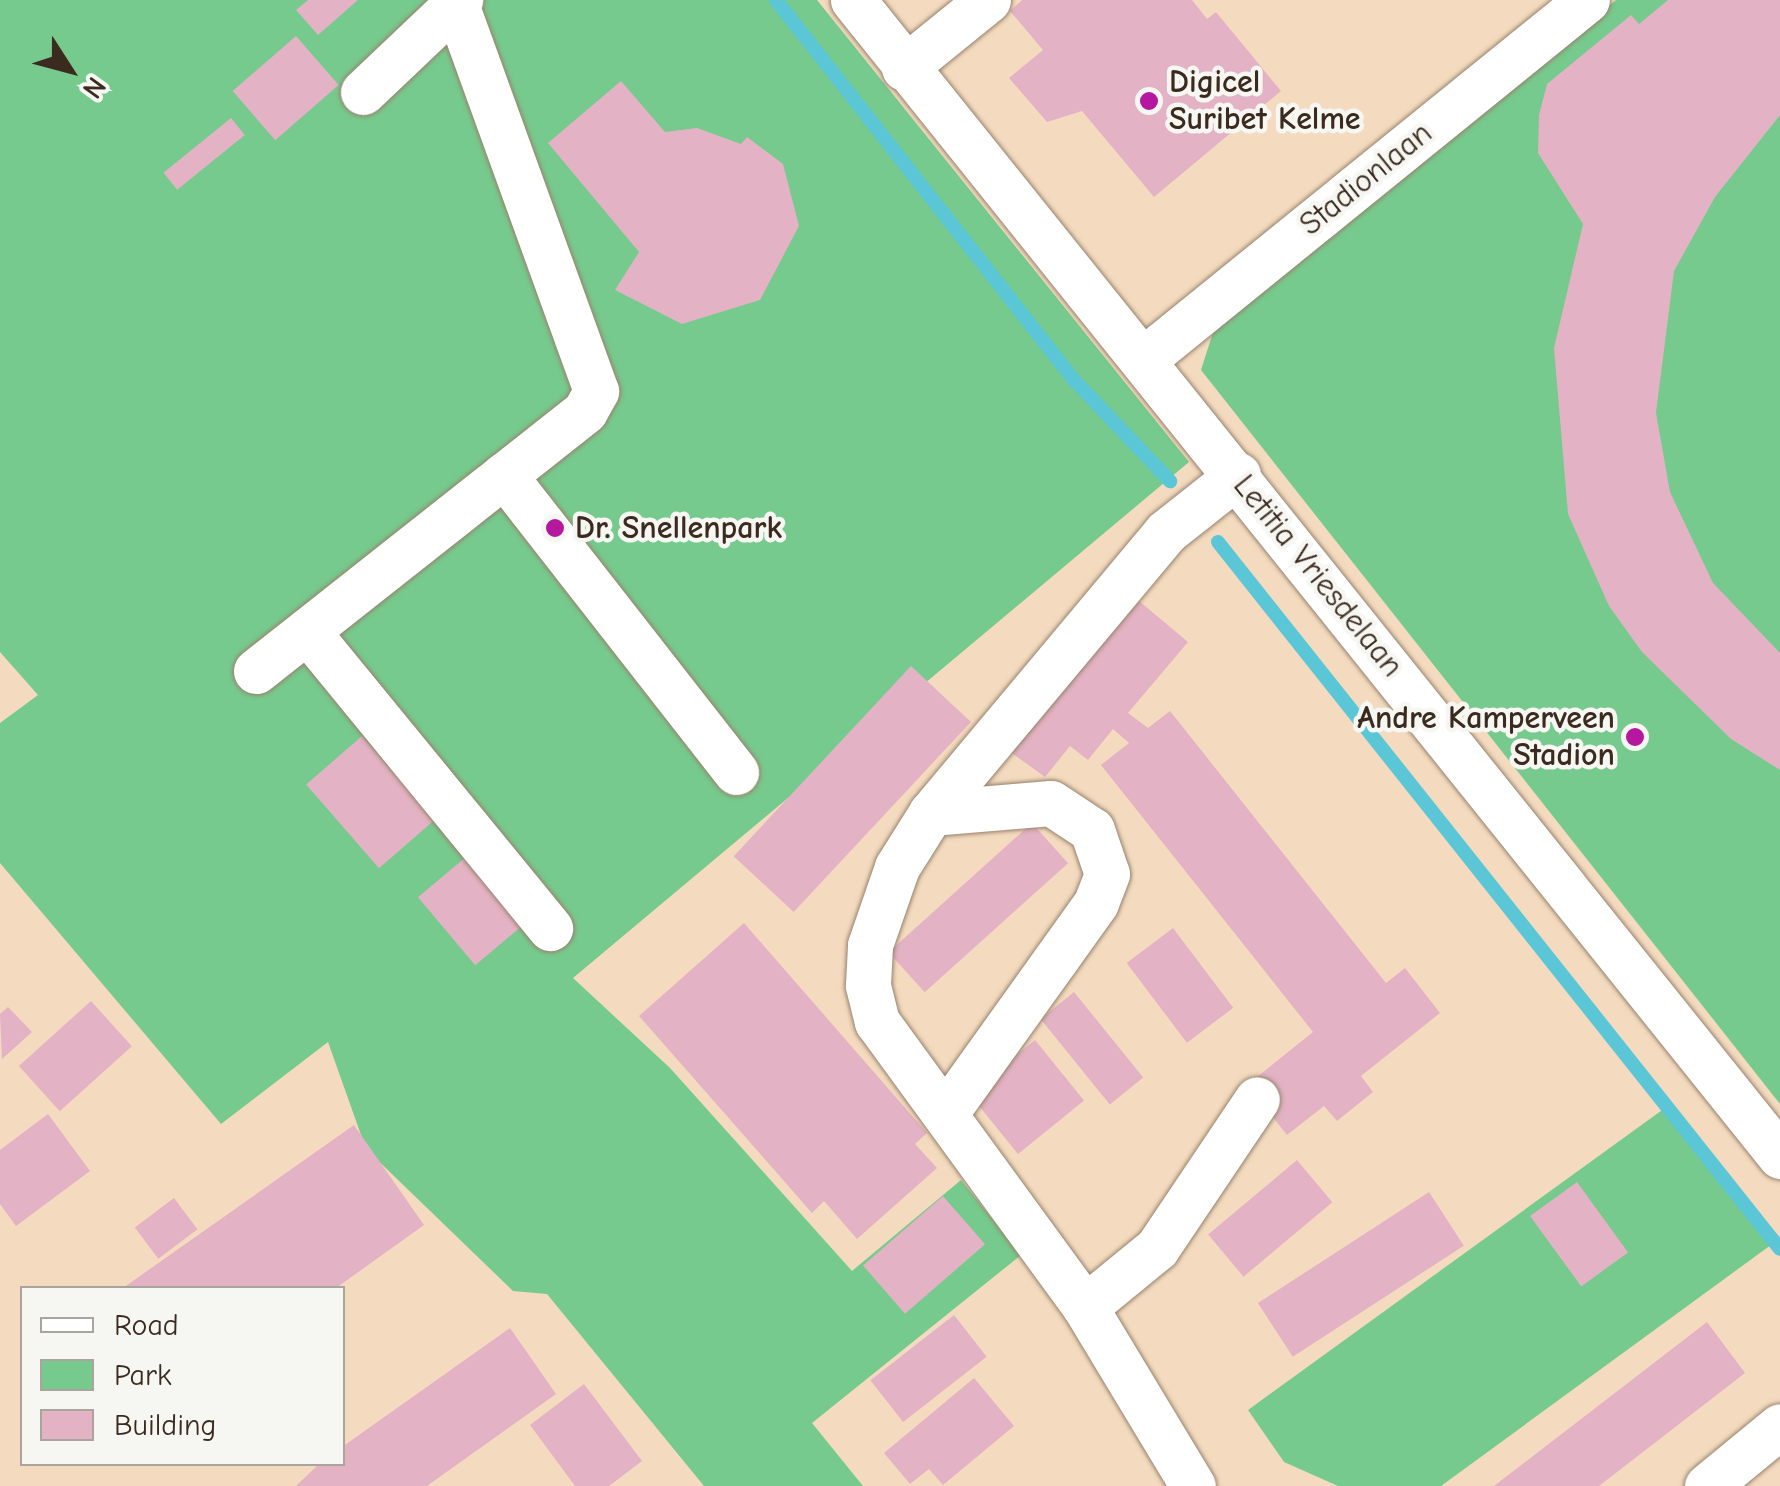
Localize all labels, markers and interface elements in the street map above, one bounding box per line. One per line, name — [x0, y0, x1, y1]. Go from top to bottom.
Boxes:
north arrow — [20, 20, 120, 120]
place label: Digicel Suribet Kelme — [1169, 64, 1361, 139]
text: N — [76, 71, 113, 104]
marker: Digicel Suribet Kelme — [1138, 90, 1160, 112]
street label: Stadionlaan — [1292, 114, 1440, 244]
street label: Letitia Vriesdelaan — [1225, 467, 1411, 685]
place label: Dr. Snellenpark — [575, 509, 782, 547]
marker: Dr. Snellenpark — [544, 517, 566, 539]
place label: Andre Kamperveen Stadion — [1357, 700, 1615, 775]
marker: Andre Kamperveen Stadion — [1624, 726, 1646, 748]
legend — [20, 1286, 345, 1466]
text: Road — [114, 1308, 179, 1343]
text: Park — [114, 1358, 171, 1393]
text: Building — [114, 1408, 217, 1443]

